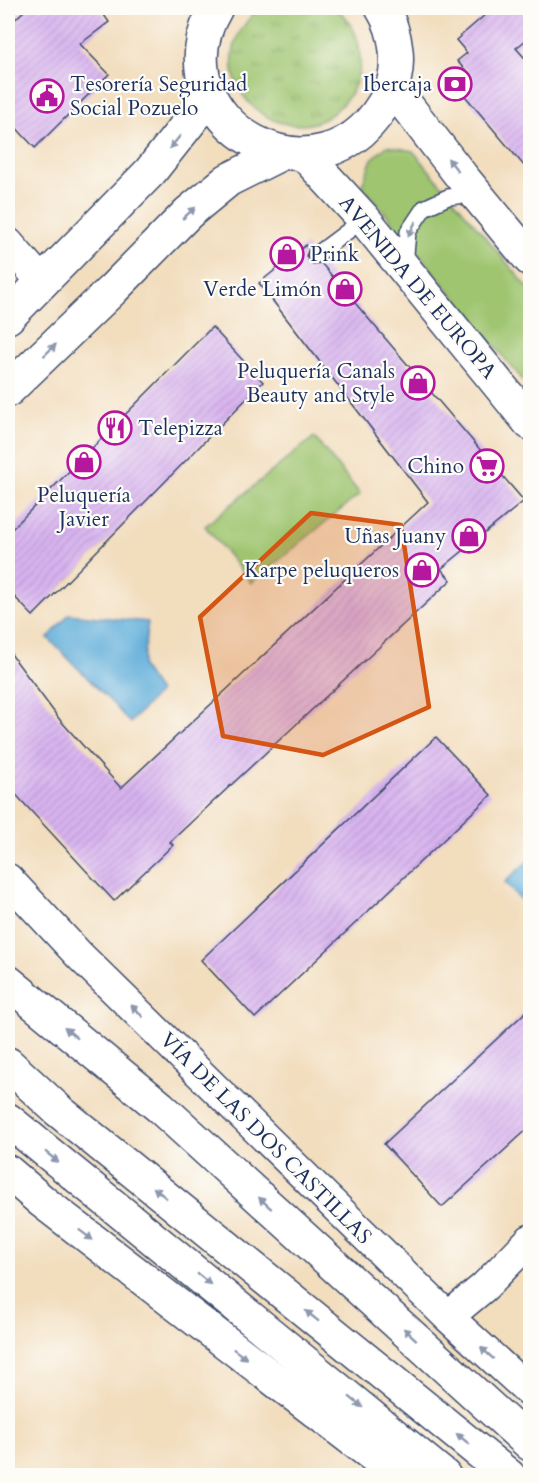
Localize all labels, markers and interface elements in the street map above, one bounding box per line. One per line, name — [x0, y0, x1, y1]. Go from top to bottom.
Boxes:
bank icon: Ibercaja — [437, 66, 473, 102]
place label: Tesorería Seguridad Social Pozuelo — [70, 70, 247, 123]
place label: Ibercaja — [363, 70, 432, 99]
public building icon: Tesorería Seguridad Social Pozuelo — [29, 78, 65, 114]
one-way arrow — [169, 135, 181, 150]
one-way arrow — [447, 157, 459, 173]
street label: AVENIDA DE EUROPA — [332, 189, 503, 386]
one-way arrow — [181, 206, 196, 220]
one-way arrow — [407, 220, 417, 238]
shop icon: Prink — [269, 236, 305, 272]
place label: Prink — [310, 240, 360, 269]
shop icon: Verde Limón — [327, 271, 363, 307]
place label: Verde Limón — [203, 275, 322, 304]
one-way arrow — [42, 343, 57, 357]
place label: Peluquería Canals Beauty and Style — [237, 357, 395, 410]
shop icon: Peluquería Canals Beauty and Style — [400, 365, 436, 401]
restaurant icon: Telepizza — [97, 410, 133, 446]
place label: Telepizza — [138, 414, 223, 443]
shop icon: Peluquería Javier — [66, 444, 102, 480]
supermarket icon: Chino — [469, 448, 505, 484]
place label: Chino — [407, 452, 464, 481]
place label: Peluquería Javier — [37, 481, 131, 534]
shop icon: Uñas Juany — [451, 518, 487, 554]
place label: Uñas Juany — [344, 522, 446, 551]
shop icon: Karpe peluqueros — [404, 552, 440, 588]
place label: Karpe peluqueros — [244, 556, 399, 585]
one-way arrow — [130, 1005, 144, 1019]
street label: VÍA DE LAS DOS CASTILLAS — [153, 1026, 378, 1251]
one-way arrow — [63, 1027, 79, 1040]
one-way arrow — [45, 1150, 60, 1163]
one-way arrow — [152, 1187, 168, 1200]
one-way arrow — [258, 1196, 273, 1210]
one-way arrow — [77, 1229, 93, 1241]
one-way arrow — [196, 1273, 212, 1286]
one-way arrow — [304, 1310, 319, 1323]
one-way arrow — [402, 1327, 417, 1341]
one-way arrow — [233, 1347, 248, 1359]
one-way arrow — [480, 1347, 495, 1360]
one-way arrow — [348, 1395, 363, 1408]
one-way arrow — [455, 1432, 471, 1445]

